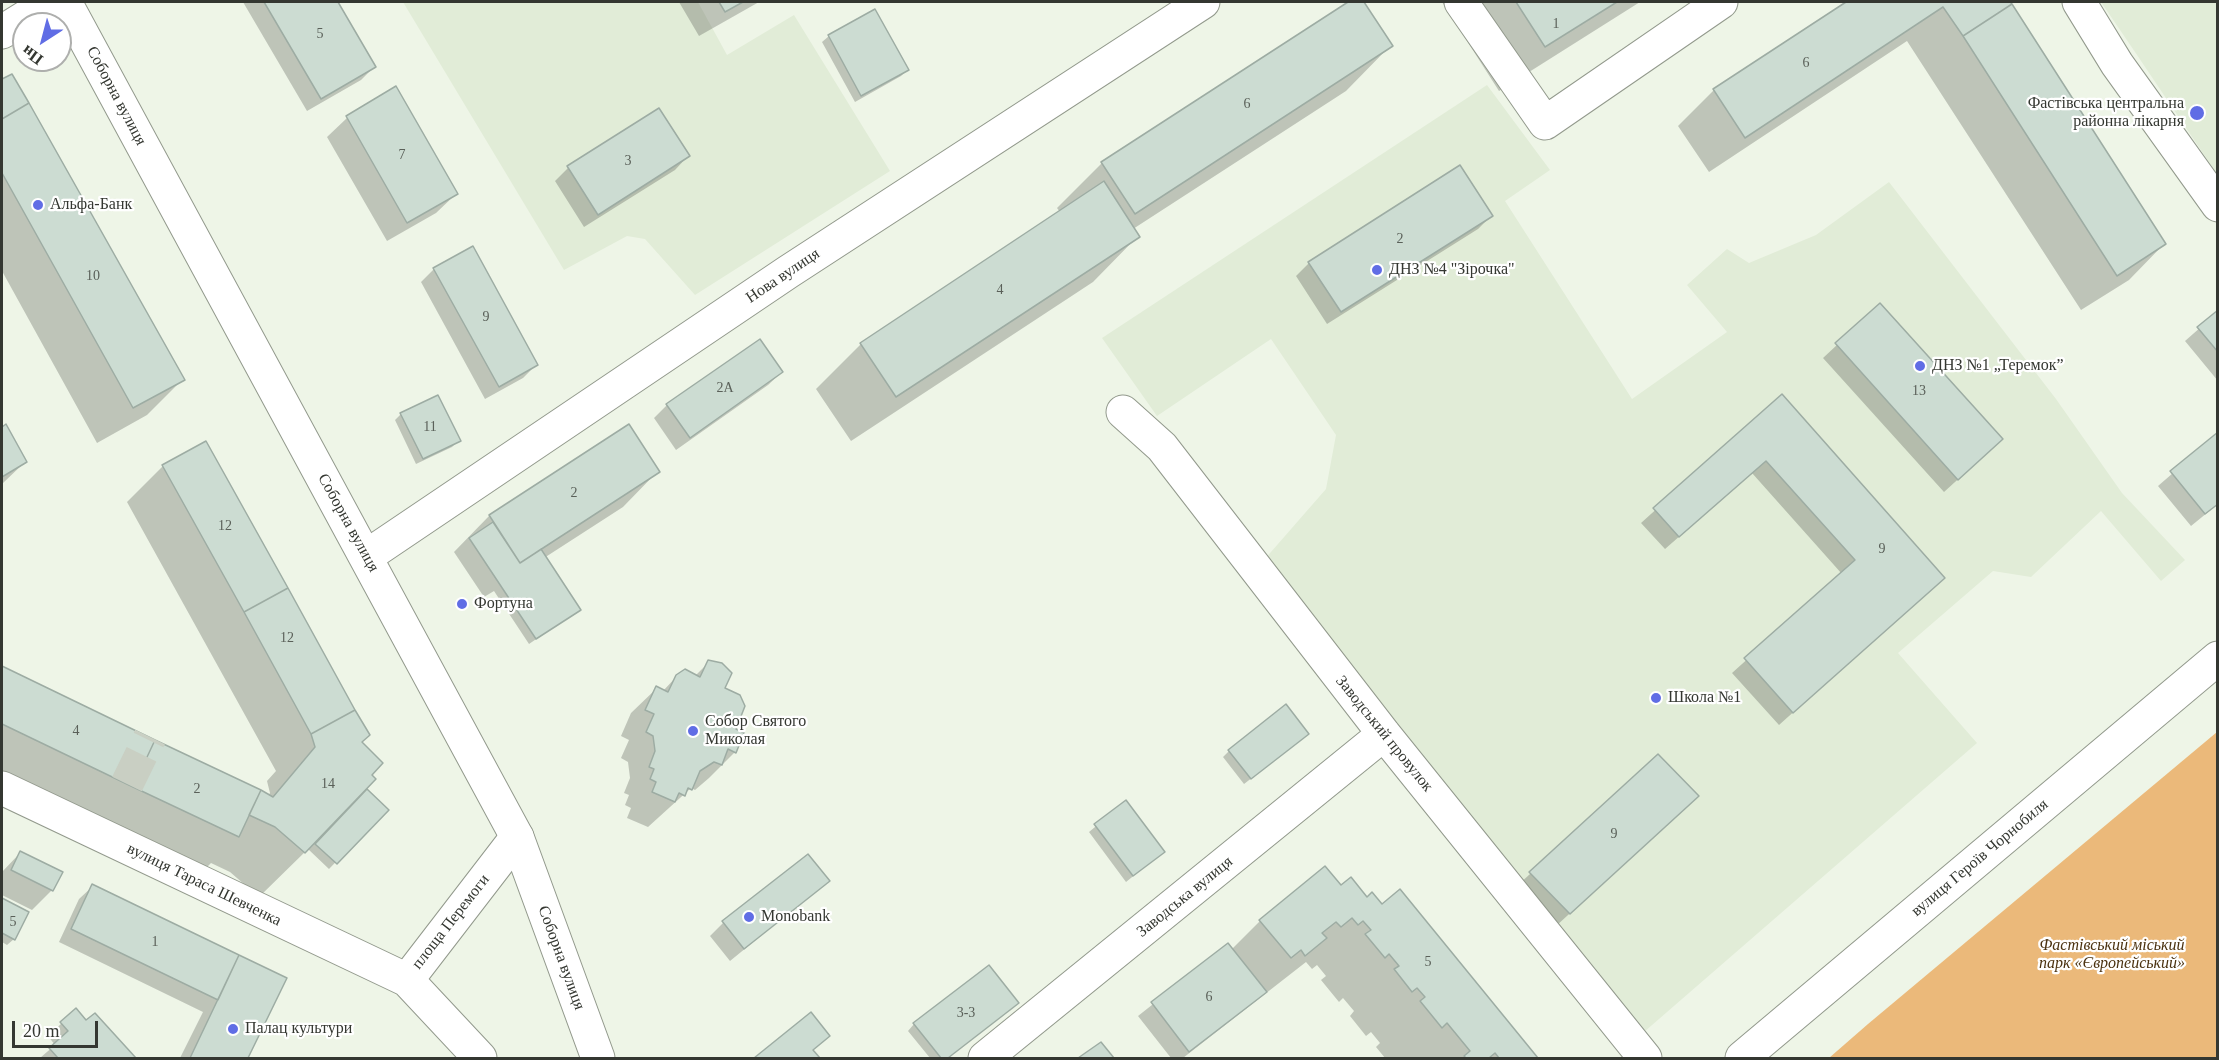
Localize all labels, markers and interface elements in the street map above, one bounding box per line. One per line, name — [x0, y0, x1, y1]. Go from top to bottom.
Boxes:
north arrow — [12, 12, 72, 72]
house number: 1 — [1552, 16, 1559, 32]
house number: 5 — [316, 26, 324, 42]
text: Пн — [19, 42, 46, 69]
street label: Соборна вулиця — [82, 43, 150, 149]
house number: 6 — [1802, 55, 1810, 71]
place label: Фастівська центральна районна лікарня — [2028, 94, 2184, 132]
house number: 6 — [1244, 96, 1250, 112]
marker: Фастівська центральна районна лікарня — [2188, 104, 2206, 122]
house number: 7 — [398, 147, 406, 163]
house number: 3 — [624, 153, 632, 169]
place label: Альфа-Банк — [50, 195, 132, 215]
marker: Альфа-Банк — [31, 198, 45, 212]
house number: 2 — [1396, 231, 1404, 247]
street label: Нова вулиця — [742, 244, 824, 308]
place label: ДНЗ №4 "Зірочка" — [1389, 260, 1515, 280]
marker: ДНЗ №4 "Зірочка" — [1370, 263, 1384, 277]
house number: 10 — [86, 268, 100, 284]
house number: 4 — [996, 282, 1004, 298]
house number: 9 — [482, 309, 490, 325]
place label: ДНЗ №1 „Теремок” — [1932, 356, 2064, 376]
marker: ДНЗ №1 „Теремок” — [1913, 359, 1927, 373]
house number: 2А — [716, 380, 734, 396]
house number: 13 — [1912, 383, 1926, 399]
house number: 11 — [423, 419, 437, 435]
street label: Соборна вулиця — [313, 471, 383, 575]
house number: 2 — [570, 485, 578, 501]
house number: 12 — [218, 518, 232, 534]
house number: 9 — [1879, 541, 1886, 557]
place label: Фортуна — [474, 594, 533, 614]
marker: Фортуна — [455, 597, 469, 611]
house number: 12 — [280, 630, 294, 646]
street label: Заводський провулок — [1331, 672, 1437, 796]
place label: Школа №1 — [1668, 688, 1741, 708]
marker: Школа №1 — [1649, 691, 1663, 705]
place label: Собор Святого Миколая — [705, 712, 806, 750]
house number: 4 — [72, 723, 80, 739]
marker: Собор Святого Миколая — [686, 724, 700, 738]
house number: 14 — [321, 776, 335, 792]
house number: 2 — [194, 781, 201, 797]
street label: вулиця Героїв Чорнобиля — [1908, 795, 2052, 921]
house number: 9 — [1610, 826, 1618, 842]
street label: вулиця Тараса Шевченка — [124, 839, 284, 931]
street label: Заводська вулиця — [1133, 852, 1237, 942]
street label: площа Перемоги — [408, 871, 494, 973]
street label: Соборна вулиця — [533, 903, 589, 1013]
place label: Monobank — [761, 907, 830, 927]
marker: Monobank — [742, 910, 756, 924]
house number: 5 — [9, 914, 16, 930]
house number: 1 — [152, 934, 158, 950]
park label: Фастівський міський парк «Європейський» — [2039, 936, 2185, 974]
house number: 5 — [1424, 954, 1432, 970]
house number: 6 — [1206, 989, 1212, 1005]
house number: 3-3 — [957, 1005, 975, 1021]
scale bar — [15, 1009, 100, 1047]
place label: Палац культури — [245, 1019, 352, 1039]
text: 20 m — [23, 1021, 60, 1041]
marker: Палац культури — [226, 1022, 240, 1036]

